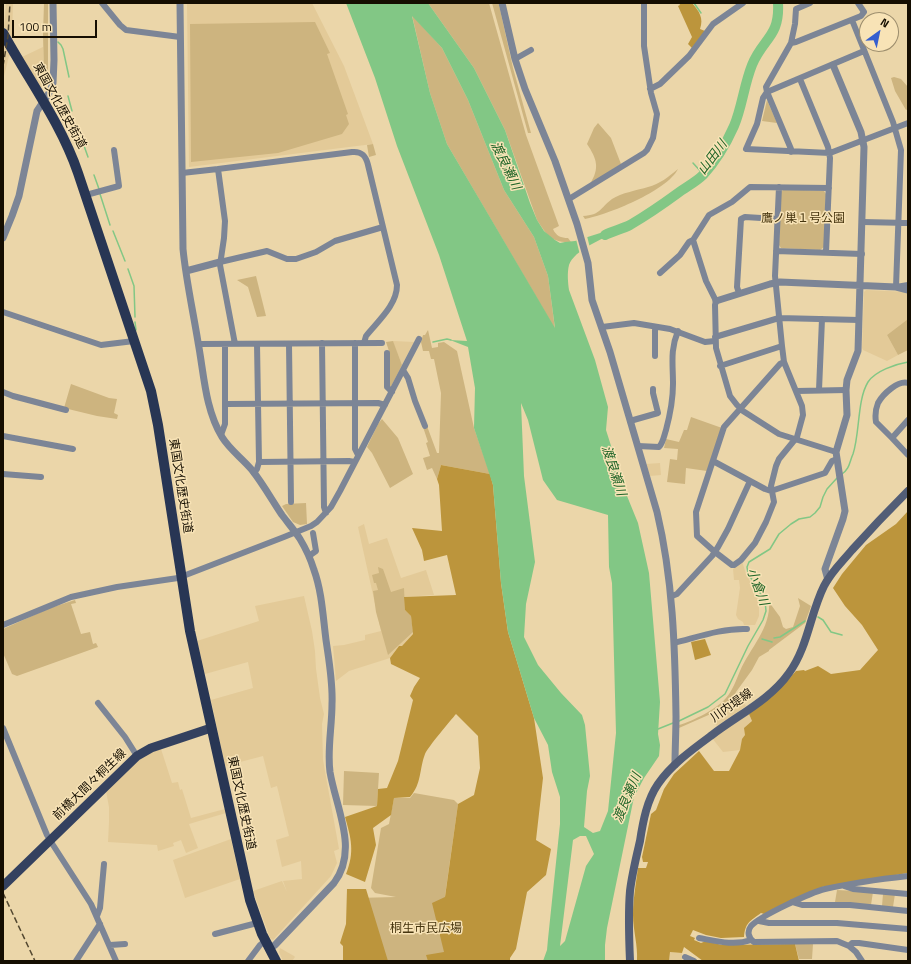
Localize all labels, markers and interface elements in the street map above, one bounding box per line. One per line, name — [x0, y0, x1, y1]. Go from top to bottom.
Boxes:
scale bar — [14, 12, 99, 38]
north arrow — [859, 12, 899, 52]
text: N — [877, 14, 893, 32]
text: 100 m — [19, 17, 52, 36]
street label: 東国文化歴史街道 — [29, 61, 89, 151]
water label: 山田川 — [695, 138, 731, 178]
water label: 渡良瀬川 — [487, 139, 523, 193]
park label: 鷹ノ巣１号公園 — [761, 212, 845, 226]
street label: 東国文化歴史街道 — [165, 437, 195, 535]
water label: 渡良瀬川 — [598, 444, 628, 498]
water label: 小倉川 — [743, 566, 771, 608]
street label: 川内堤線 — [708, 686, 756, 726]
street label: 前橋大間々桐生線 — [50, 746, 130, 824]
street label: 東国文化歴史街道 — [224, 755, 258, 851]
water label: 渡良瀬川 — [611, 771, 645, 825]
park label: 桐生市民広場 — [390, 922, 462, 936]

